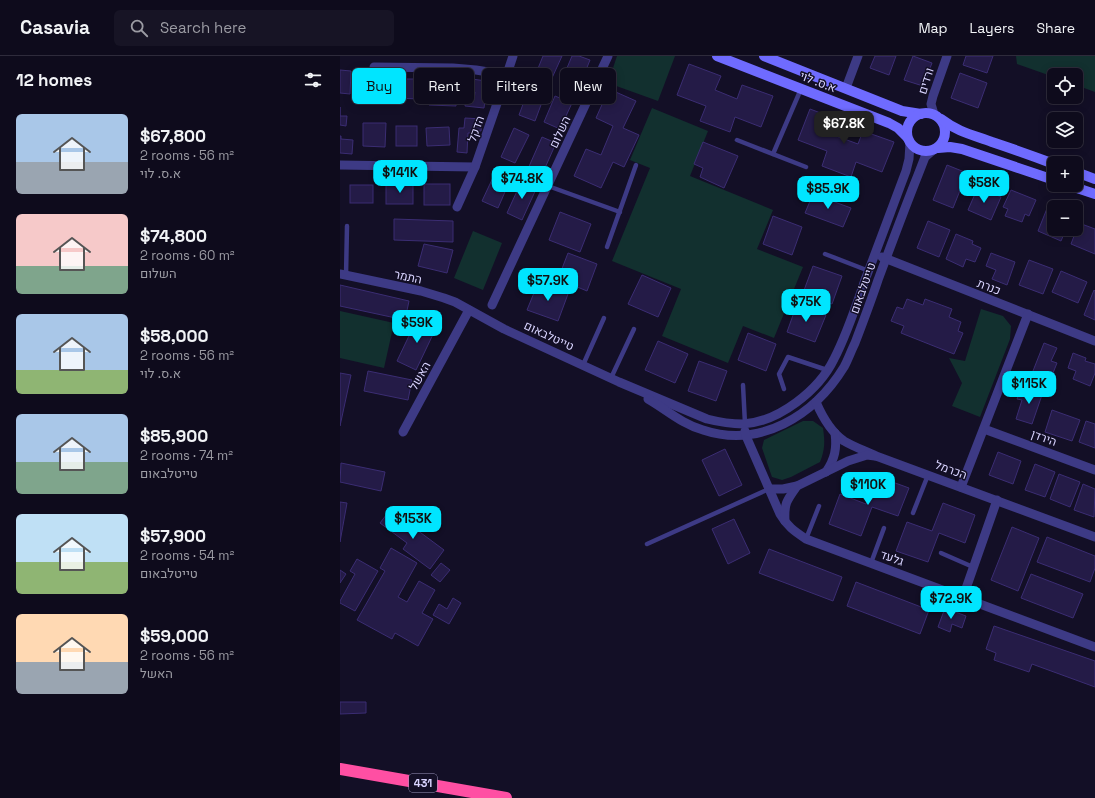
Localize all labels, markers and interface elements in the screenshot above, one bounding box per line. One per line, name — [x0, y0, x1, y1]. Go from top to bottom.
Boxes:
search box — [114, 10, 394, 46]
text: Casavia — [20, 15, 90, 40]
icon: search — [128, 17, 150, 39]
text: Search here — [160, 18, 246, 37]
text: Map — [918, 19, 948, 37]
text: Layers — [970, 19, 1014, 37]
text: Share — [1036, 19, 1075, 37]
street label: ורדים — [914, 66, 938, 96]
chip: Buy — [352, 68, 406, 104]
chip: Rent — [414, 68, 474, 104]
chip: Filters — [482, 68, 552, 104]
chip: New — [560, 68, 616, 104]
street label: א.ס. לוי — [797, 68, 839, 96]
map controls — [1047, 68, 1083, 236]
button: locate — [1047, 68, 1083, 104]
text: 12 homes — [16, 69, 92, 91]
icon: filters — [302, 69, 324, 91]
pin: $67.8K — [811, 111, 877, 145]
button: layers — [1047, 112, 1083, 148]
street label: השלום — [546, 113, 574, 151]
street label: הדקל — [464, 114, 488, 144]
text: $67.8K — [823, 115, 865, 132]
text: $67,800 — [140, 125, 206, 147]
icon: home — [48, 130, 96, 178]
text: 2 rooms · 56 m² — [140, 147, 234, 164]
button: + — [1047, 156, 1083, 192]
pin: $141K — [372, 160, 428, 194]
text: $141K — [382, 164, 418, 181]
text: א.ס. לוי — [140, 165, 181, 182]
pin: $74.8K — [489, 166, 555, 200]
text: $74.8K — [501, 170, 543, 187]
pin: $58K — [960, 170, 1008, 204]
text: $58K — [968, 174, 1000, 191]
pin: $85.9K — [795, 176, 861, 210]
text: $85.9K — [806, 180, 850, 197]
button: − — [1047, 200, 1083, 236]
text: $74,800 — [140, 225, 207, 247]
icon: home — [48, 230, 96, 278]
text: 2 rooms · 60 m² — [140, 247, 235, 264]
street label: טייטלבאום — [846, 260, 880, 316]
text: השלום — [140, 265, 177, 282]
street label: התמר — [393, 266, 423, 288]
pin: $57.9K — [515, 268, 581, 302]
text: $57.9K — [527, 272, 569, 289]
street label: כנרת — [975, 275, 1003, 299]
pin: $75K — [782, 289, 830, 323]
text: $75K — [790, 293, 822, 310]
pin: $59K — [393, 310, 441, 344]
text: $59K — [401, 314, 433, 331]
street label: טייטלבאום — [521, 317, 577, 355]
text: $58,000 — [140, 325, 209, 347]
icon: home — [48, 330, 96, 378]
text: 2 rooms · 56 m² — [140, 347, 234, 364]
street label: האשל — [406, 359, 434, 393]
text: א.ס. לוי — [140, 365, 181, 382]
pin: $115K — [1001, 371, 1057, 405]
text: $115K — [1011, 375, 1047, 392]
text: $85,900 — [140, 425, 208, 447]
street label: הירדן — [1029, 426, 1059, 450]
icon: home — [48, 430, 96, 478]
text: 2 rooms · 74 m² — [140, 447, 233, 464]
street label: הכרמל — [933, 457, 969, 483]
text: טייטלבאום — [140, 465, 198, 482]
pin: $110K — [840, 472, 896, 506]
text: $110K — [850, 476, 886, 493]
pin: $153K — [385, 506, 441, 540]
text: $153K — [394, 510, 432, 527]
text: $57,900 — [140, 525, 206, 547]
icon: home — [48, 530, 96, 578]
street label: גלעד — [878, 546, 906, 570]
text: 2 rooms · 54 m² — [140, 547, 234, 564]
text: טייטלבאום — [140, 565, 198, 582]
pin: $72.9K — [918, 586, 984, 620]
text: $72.9K — [930, 590, 972, 607]
text: $59,000 — [140, 625, 209, 647]
icon: home — [48, 630, 96, 678]
text: 2 rooms · 56 m² — [140, 647, 234, 664]
text: האשל — [140, 665, 173, 682]
road number: 431 — [409, 774, 437, 792]

